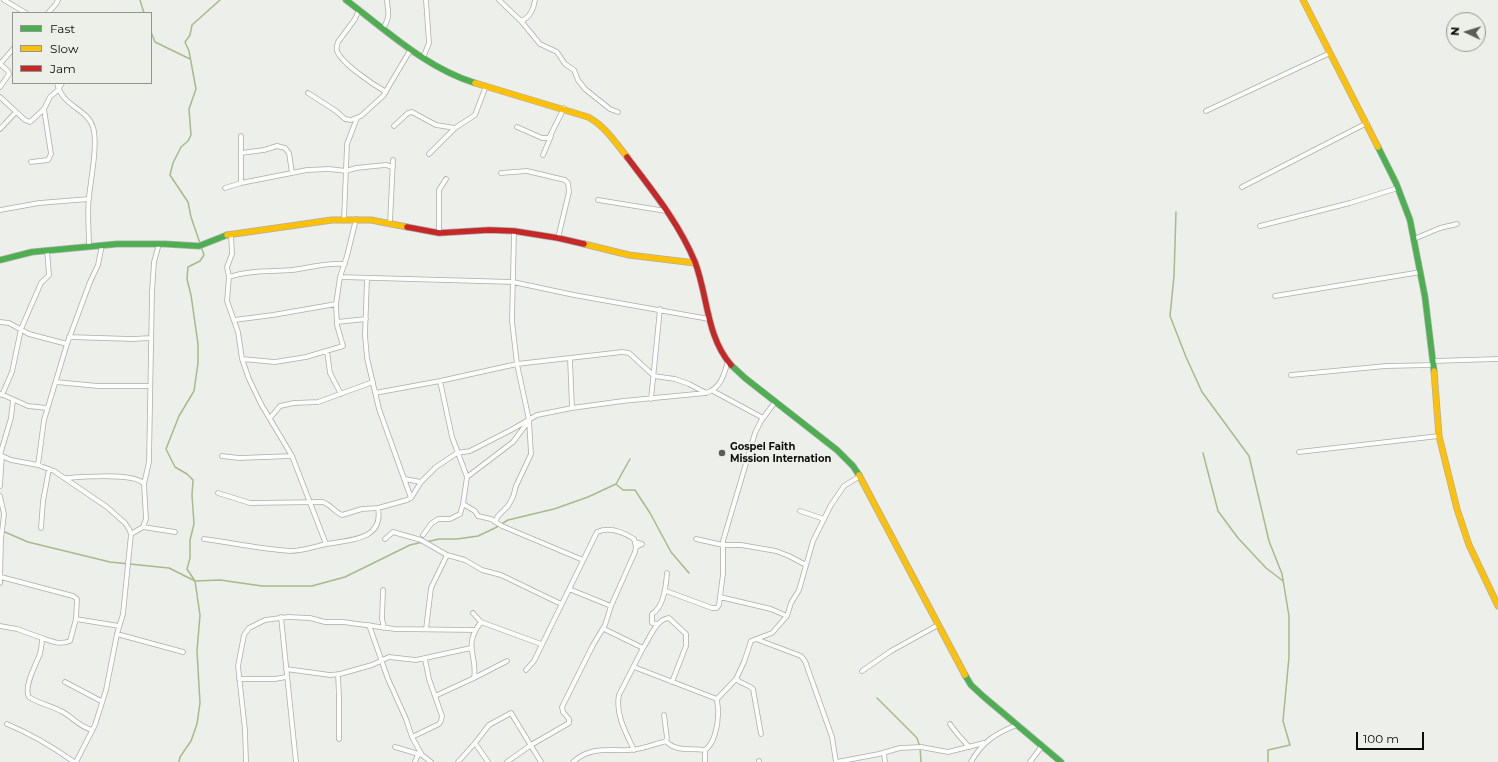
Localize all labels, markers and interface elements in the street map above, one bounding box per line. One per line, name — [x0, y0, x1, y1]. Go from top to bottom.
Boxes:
legend — [12, 12, 152, 84]
north arrow — [1446, 12, 1486, 52]
text: Fast — [50, 21, 75, 36]
text: N — [1448, 26, 1462, 36]
text: Slow — [50, 41, 79, 56]
text: Jam — [50, 61, 76, 76]
place label: Gospel Faith Mission Internation — [730, 441, 831, 464]
marker: Gospel Faith Mission Internation — [717, 448, 727, 458]
scale bar — [1358, 724, 1426, 750]
text: 100 m — [1363, 731, 1399, 746]

